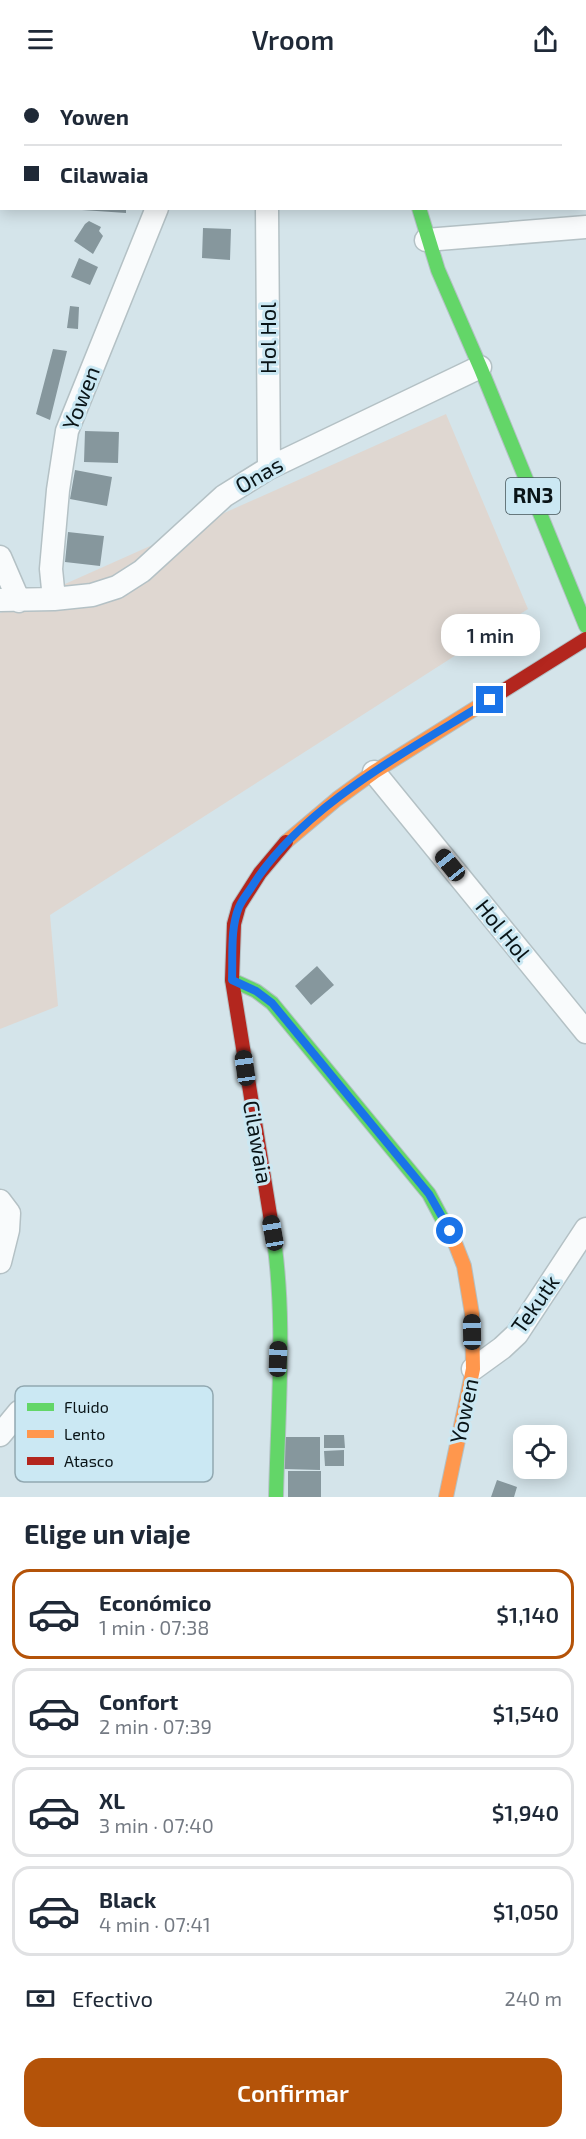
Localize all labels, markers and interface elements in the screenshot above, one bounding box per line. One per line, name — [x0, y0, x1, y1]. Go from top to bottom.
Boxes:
icon: menu — [24, 23, 57, 56]
text: Vroom — [252, 23, 334, 55]
icon: share — [529, 23, 562, 56]
text: Yowen — [60, 103, 129, 129]
text: Cilawaia — [60, 161, 149, 187]
street label: Hol Hol — [254, 302, 280, 374]
street label: Yowen — [56, 362, 104, 433]
street label: Onas — [230, 450, 287, 498]
road number: RN3 — [506, 478, 560, 514]
callout: 1 min — [440, 613, 540, 655]
text: 1 min — [467, 623, 514, 647]
route end — [476, 686, 503, 713]
car — [432, 845, 468, 885]
street label: Hol Hol — [471, 893, 537, 966]
car — [234, 1049, 256, 1087]
street label: Cilawaia — [239, 1098, 279, 1186]
car — [261, 1214, 285, 1252]
route start — [436, 1217, 463, 1244]
street label: Tekutk — [505, 1269, 564, 1338]
car — [463, 1314, 481, 1350]
car — [268, 1341, 288, 1377]
street label: Yowen — [443, 1376, 483, 1446]
legend — [15, 1386, 213, 1482]
text: Fluido — [64, 1397, 109, 1416]
text: Lento — [64, 1424, 105, 1443]
map controls — [513, 1425, 567, 1479]
button: locate — [513, 1425, 567, 1479]
text: Atasco — [64, 1451, 114, 1470]
text: Elige un viaje — [24, 1517, 191, 1549]
icon: car — [27, 1587, 81, 1641]
text: Económico — [99, 1589, 211, 1615]
text: $1,140 — [496, 1601, 559, 1627]
text: 1 min · 07:38 — [99, 1615, 209, 1639]
icon: car — [27, 1686, 81, 1740]
text: Confort — [99, 1688, 178, 1714]
text: $1,540 — [493, 1700, 559, 1726]
text: 2 min · 07:39 — [99, 1714, 212, 1738]
icon: car — [27, 1785, 81, 1839]
text: XL — [99, 1787, 125, 1813]
text: $1,940 — [492, 1799, 559, 1825]
text: 3 min · 07:40 — [99, 1813, 214, 1837]
icon: car — [27, 1884, 81, 1938]
text: Black — [99, 1886, 156, 1912]
text: $1,050 — [493, 1898, 559, 1924]
text: 4 min · 07:41 — [99, 1912, 211, 1936]
icon: cash — [24, 1982, 57, 2015]
text: Efectivo — [72, 1985, 153, 2011]
text: 240 m — [504, 1986, 562, 2010]
button: Confirmar — [24, 2058, 562, 2127]

